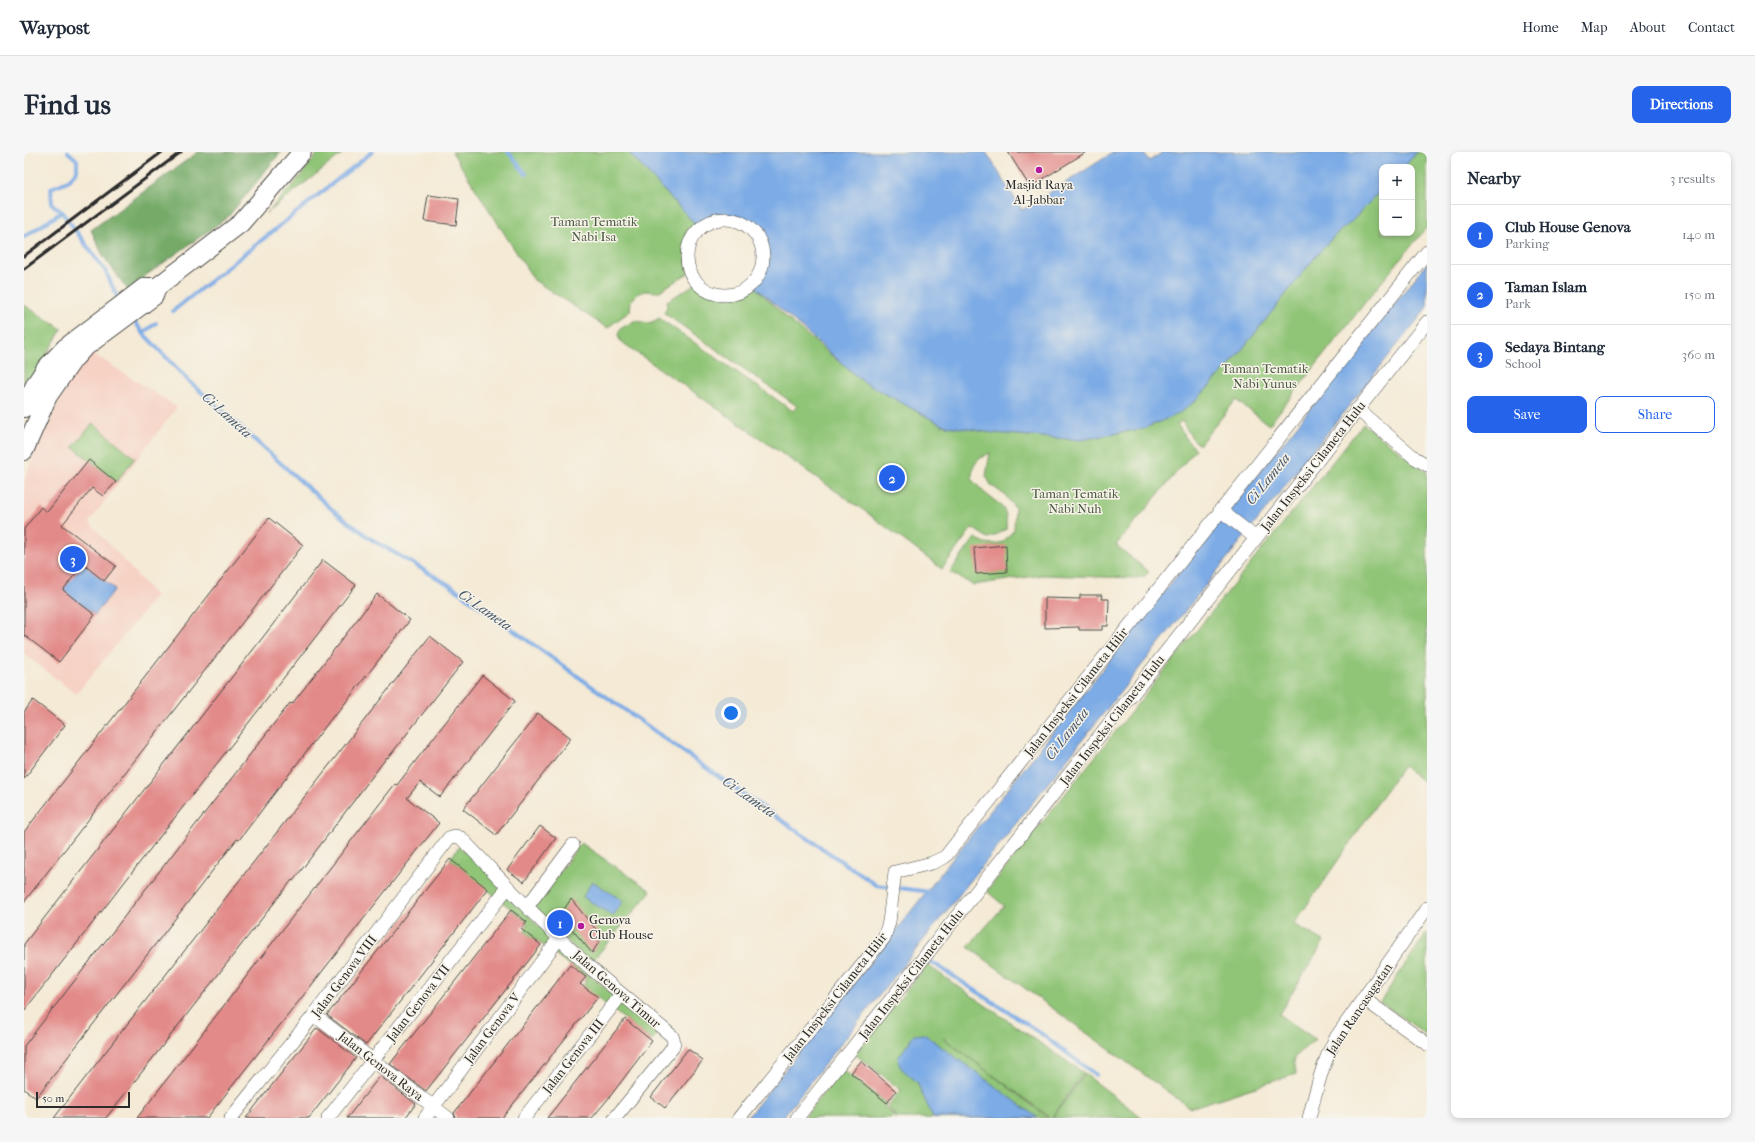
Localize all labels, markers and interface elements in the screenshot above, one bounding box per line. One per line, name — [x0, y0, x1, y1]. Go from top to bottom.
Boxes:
text: Waypost — [20, 17, 90, 39]
text: Home — [1522, 19, 1559, 36]
text: Map — [1581, 19, 1608, 36]
text: About — [1630, 19, 1666, 36]
text: Contact — [1688, 19, 1735, 36]
button: Directions — [1632, 86, 1731, 123]
text: Find us — [24, 88, 111, 121]
map controls — [1379, 164, 1415, 236]
button: + — [1379, 164, 1415, 200]
marker: Masjid Raya Al-Jabbar — [1034, 165, 1044, 175]
text: Nearby — [1467, 168, 1521, 188]
text: 3 results — [1670, 171, 1715, 186]
place label: Masjid Raya Al-Jabbar — [1005, 177, 1074, 207]
button: − — [1379, 200, 1415, 236]
park label: Taman Tematik Nabi Isa — [551, 214, 638, 244]
text: Club House Genova — [1505, 218, 1631, 236]
text: 1 — [1478, 227, 1482, 242]
text: 140 m — [1682, 227, 1715, 242]
text: Parking — [1505, 236, 1549, 251]
text: Taman Islam — [1505, 278, 1587, 296]
text: 2 — [1477, 287, 1483, 302]
text: 150 m — [1684, 287, 1715, 302]
text: Park — [1505, 296, 1531, 311]
text: Sedaya Bintang — [1505, 338, 1605, 356]
text: 3 — [1477, 347, 1483, 362]
text: 360 m — [1682, 347, 1715, 362]
text: School — [1505, 356, 1541, 371]
park label: Taman Tematik Nabi Yunus — [1222, 361, 1309, 391]
water label: Ci Lameta — [199, 388, 255, 442]
button: Save — [1467, 396, 1587, 433]
button: Share — [1595, 396, 1715, 433]
street label: Jalan Inspeksi Cilameta Hulu — [1257, 398, 1369, 535]
water label: Ci Lameta — [1242, 450, 1294, 508]
pin: 2 — [879, 463, 905, 493]
park label: Taman Tematik Nabi Nuh — [1032, 486, 1119, 516]
pin: 3 — [60, 544, 86, 574]
water label: Ci Lameta — [455, 586, 515, 634]
street label: Jalan Inspeksi Cilameta Hilir — [1020, 624, 1131, 760]
street label: Jalan Inspeksi Cilameta Hulu — [1056, 652, 1168, 789]
your location — [721, 703, 741, 723]
water label: Ci Lameta — [1041, 705, 1093, 763]
water label: Ci Lameta — [719, 773, 779, 821]
street label: Jalan Inspeksi Cilameta Hulu — [855, 906, 967, 1043]
pin: 1 — [547, 908, 573, 938]
place label: Genova Club House — [589, 912, 654, 942]
marker: Genova Club House — [576, 921, 586, 931]
street label: Jalan Inspeksi Cilameta Hilir — [779, 929, 890, 1065]
street label: Jalan Genova VIII — [308, 932, 380, 1021]
street label: Jalan Genova Timur — [569, 946, 664, 1031]
street label: Jalan Rancasagatan — [1322, 960, 1395, 1059]
street label: Jalan Genova VII — [383, 961, 453, 1045]
street label: Jalan Genova V — [460, 990, 523, 1067]
street label: Jalan Genova III — [539, 1016, 607, 1097]
street label: Jalan Genova Raya — [335, 1028, 427, 1104]
scale bar — [36, 1090, 130, 1109]
text: 50 m — [42, 1092, 64, 1105]

